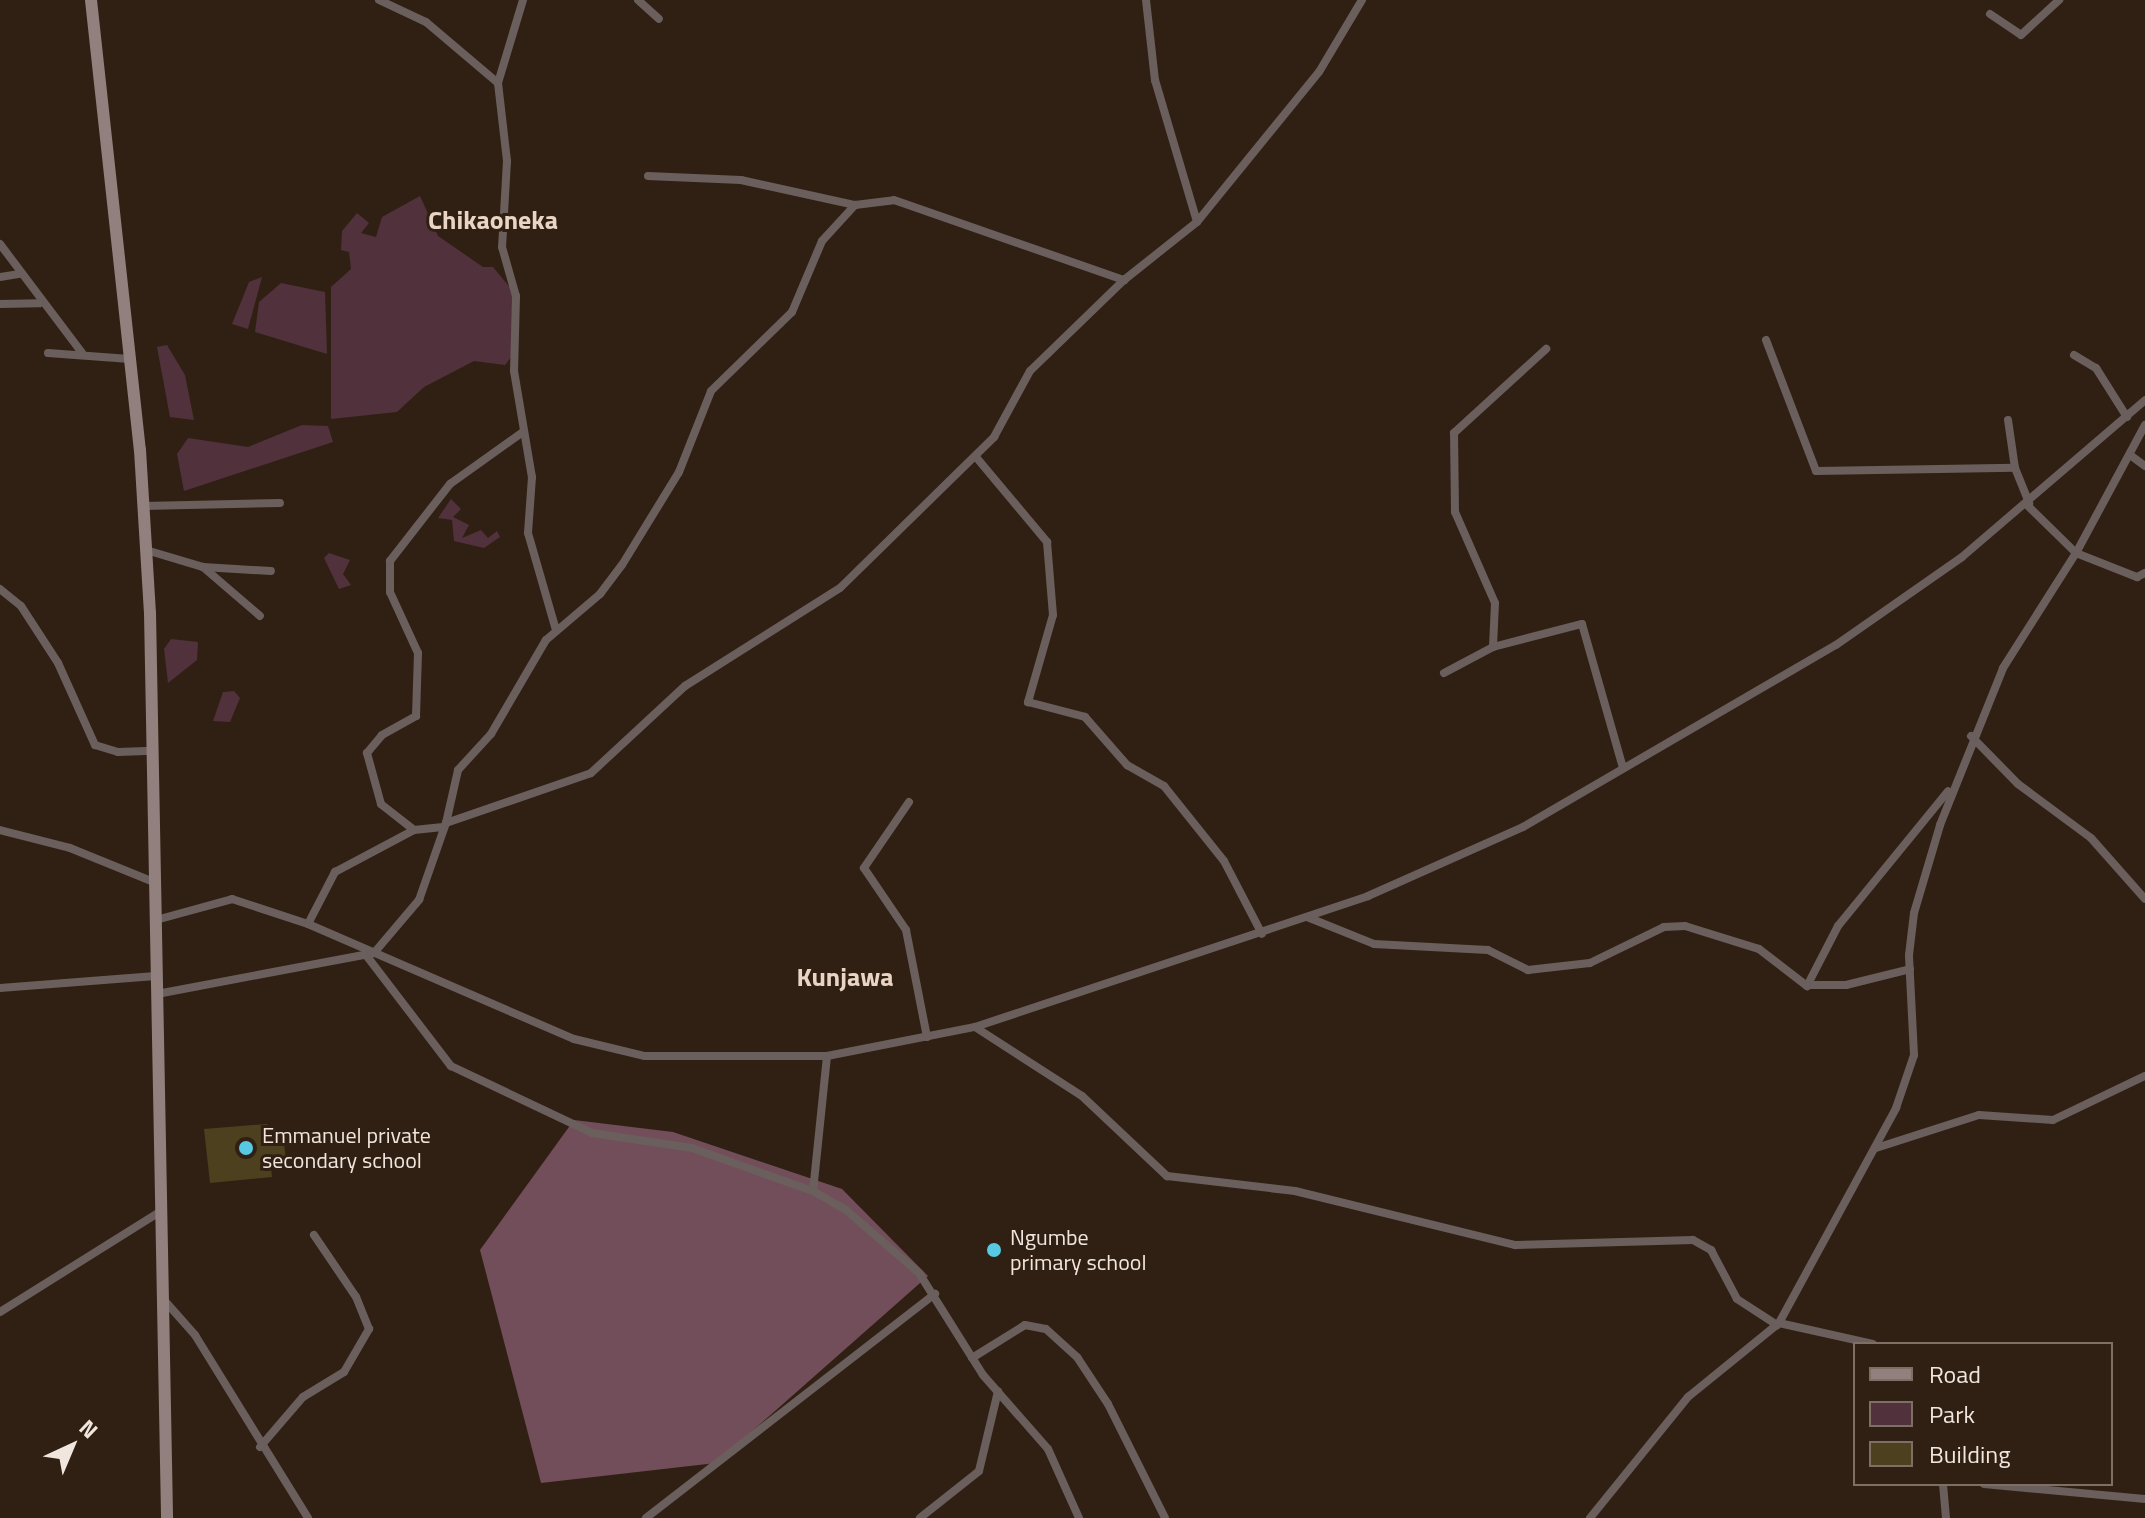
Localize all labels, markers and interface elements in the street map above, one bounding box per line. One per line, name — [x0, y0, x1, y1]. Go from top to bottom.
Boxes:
district label: Chikaoneka — [428, 204, 558, 236]
district label: Kunjawa — [796, 961, 894, 993]
place label: Emmanuel private secondary school — [262, 1122, 431, 1174]
marker: Emmanuel private secondary school — [237, 1139, 255, 1157]
place label: Ngumbe primary school — [1010, 1224, 1146, 1276]
marker: Ngumbe primary school — [985, 1241, 1003, 1259]
legend — [1853, 1342, 2113, 1486]
text: Road — [1929, 1356, 1981, 1392]
text: Park — [1929, 1396, 1975, 1432]
north arrow — [32, 1406, 112, 1486]
text: N — [71, 1411, 106, 1446]
text: Building — [1929, 1436, 2011, 1472]

